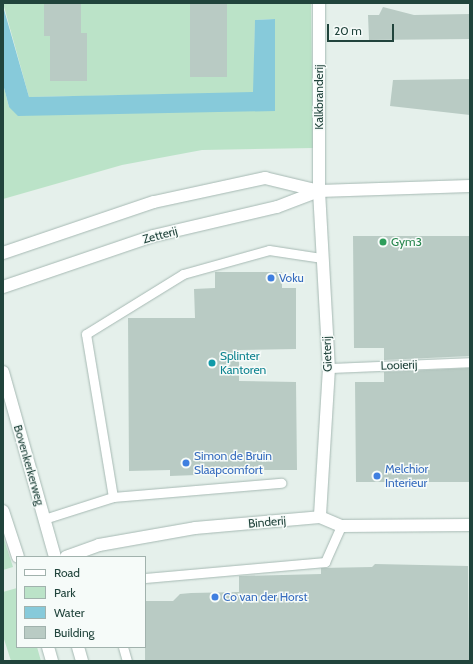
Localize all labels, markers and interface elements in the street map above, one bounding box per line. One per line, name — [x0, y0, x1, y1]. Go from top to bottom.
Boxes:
scale bar — [329, 16, 396, 42]
text: 20 m — [334, 23, 362, 38]
street label: Kalkbranderij — [312, 64, 326, 130]
street label: Zetterij — [141, 223, 179, 247]
place label: Gym3 — [391, 235, 422, 249]
marker: Gym3 — [378, 237, 388, 247]
place label: Voku — [279, 271, 304, 285]
marker: Voku — [266, 273, 276, 283]
street label: Gieterij — [319, 336, 335, 372]
place label: Splinter Kantoren — [220, 349, 266, 377]
street label: Looierij — [380, 357, 418, 373]
marker: Splinter Kantoren — [207, 358, 217, 368]
street label: Bovenkerkerweg — [11, 423, 47, 507]
place label: Simon de Bruin Slaapcomfort — [194, 449, 272, 477]
marker: Simon de Bruin Slaapcomfort — [181, 458, 191, 468]
place label: Melchior Interieur — [385, 462, 428, 490]
marker: Melchior Interieur — [372, 471, 382, 481]
street label: Binderij — [247, 513, 287, 531]
legend — [16, 556, 146, 648]
text: Road — [54, 565, 80, 580]
text: Park — [54, 585, 76, 600]
place label: Co van der Horst — [223, 590, 308, 604]
marker: Co van der Horst — [210, 592, 220, 602]
text: Water — [54, 605, 84, 620]
text: Building — [54, 625, 95, 640]

